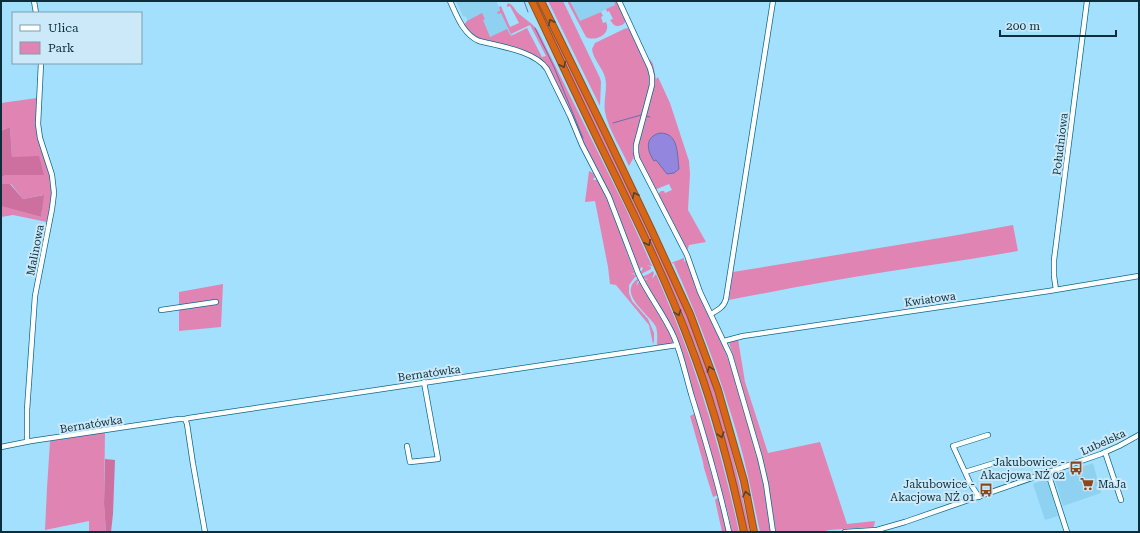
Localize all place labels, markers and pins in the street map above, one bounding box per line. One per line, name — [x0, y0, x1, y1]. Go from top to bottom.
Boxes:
place label: Jakubowice - Akacjowa NŻ 02 — [980, 456, 1065, 482]
bus stop icon: Jakubowice - Akacjowa NŻ 02 — [1068, 460, 1084, 476]
supermarket icon: MaJa — [1079, 476, 1095, 492]
place label: Jakubowice - Akacjowa NŻ 01 — [890, 478, 975, 504]
place label: MaJa — [1098, 478, 1126, 491]
bus stop icon: Jakubowice - Akacjowa NŻ 01 — [978, 482, 994, 498]

